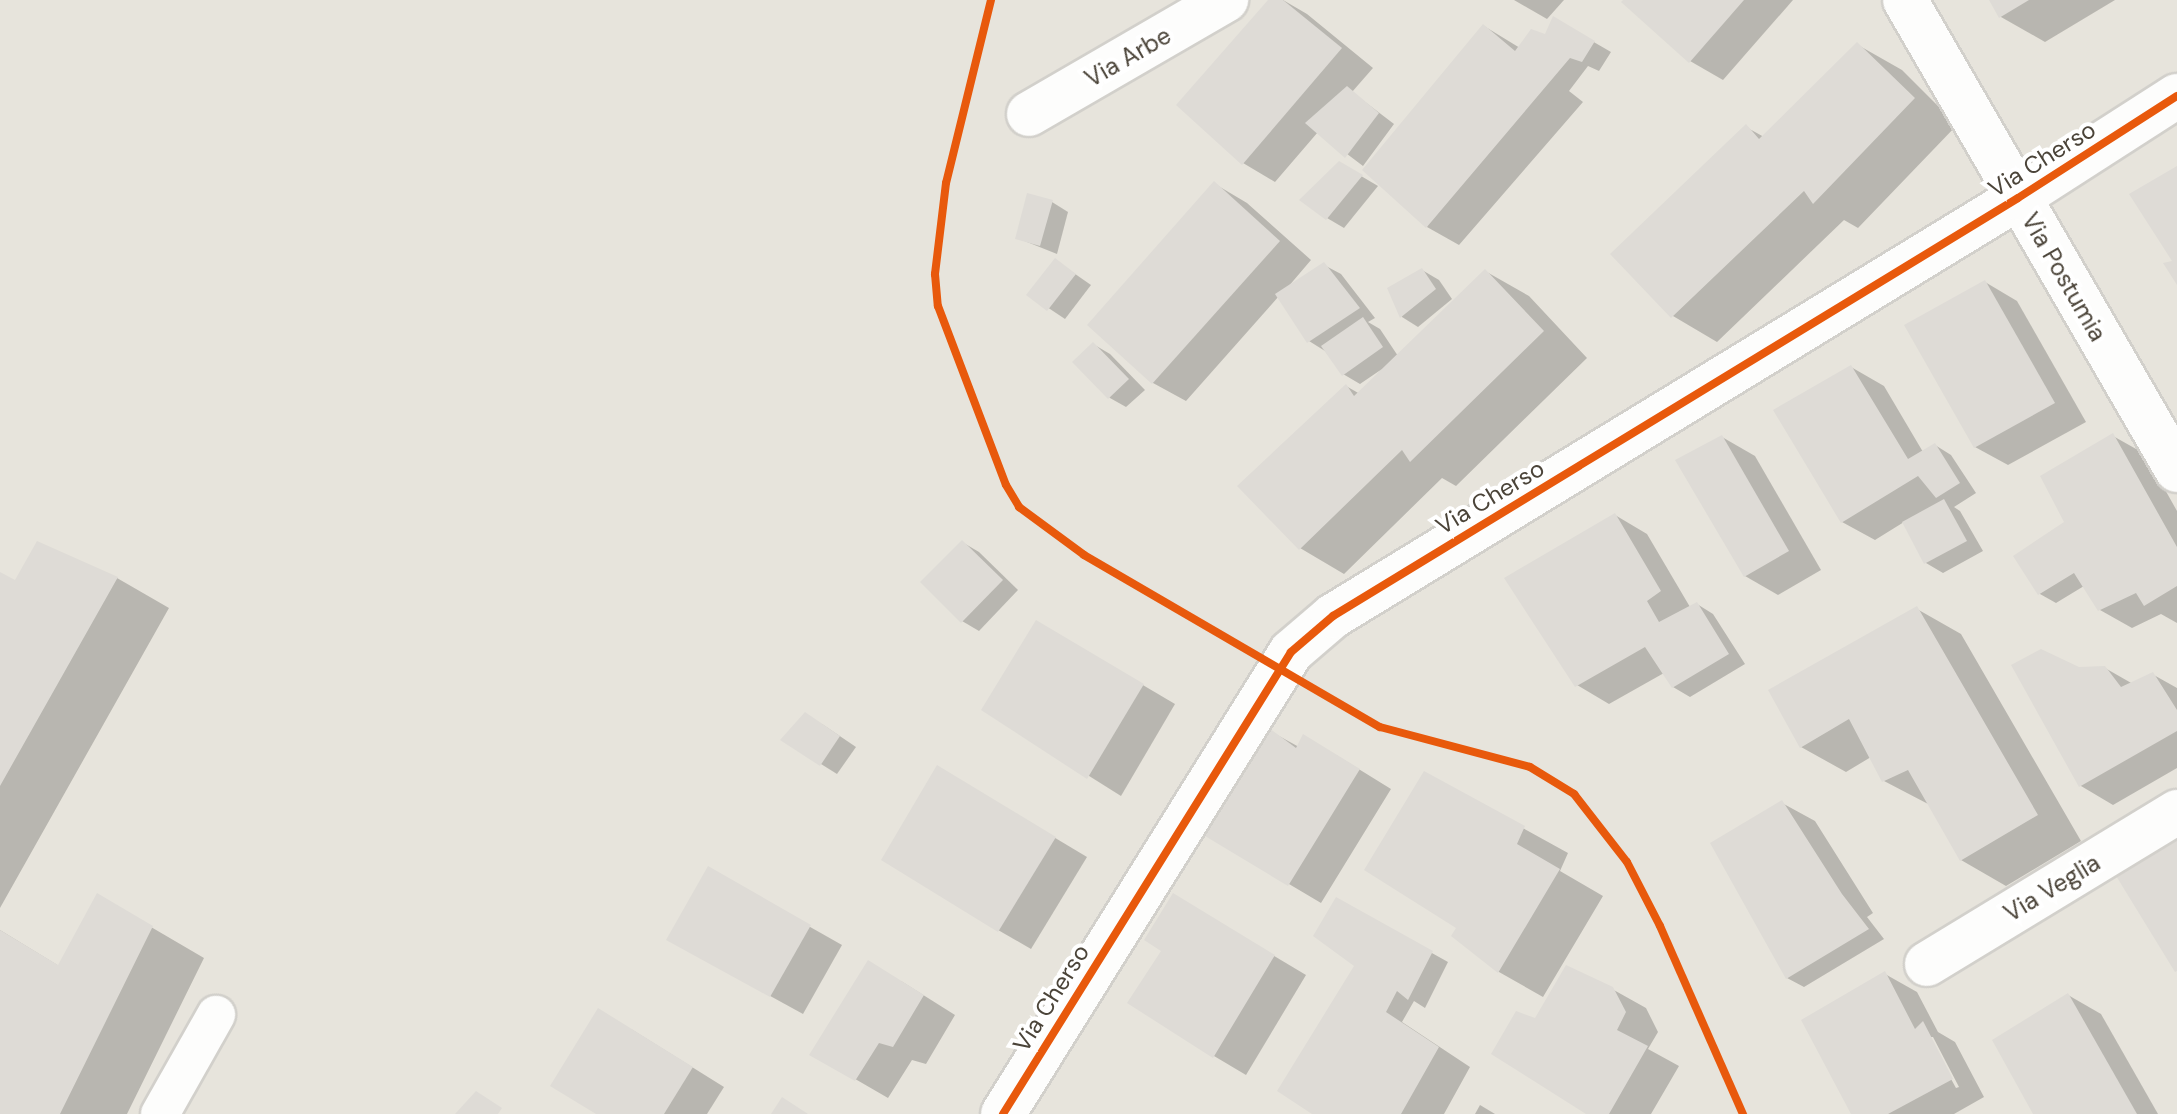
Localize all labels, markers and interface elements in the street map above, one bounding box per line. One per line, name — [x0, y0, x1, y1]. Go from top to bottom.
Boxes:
street label: Via Arbe — [1080, 21, 1176, 93]
street label: Via Cherso — [1983, 115, 2101, 203]
street label: Via Postumia — [2016, 208, 2112, 346]
street label: Via Cherso — [1431, 453, 1549, 541]
street label: Via Veglia — [1999, 848, 2105, 928]
street label: Via Cherso — [1007, 939, 1095, 1057]

